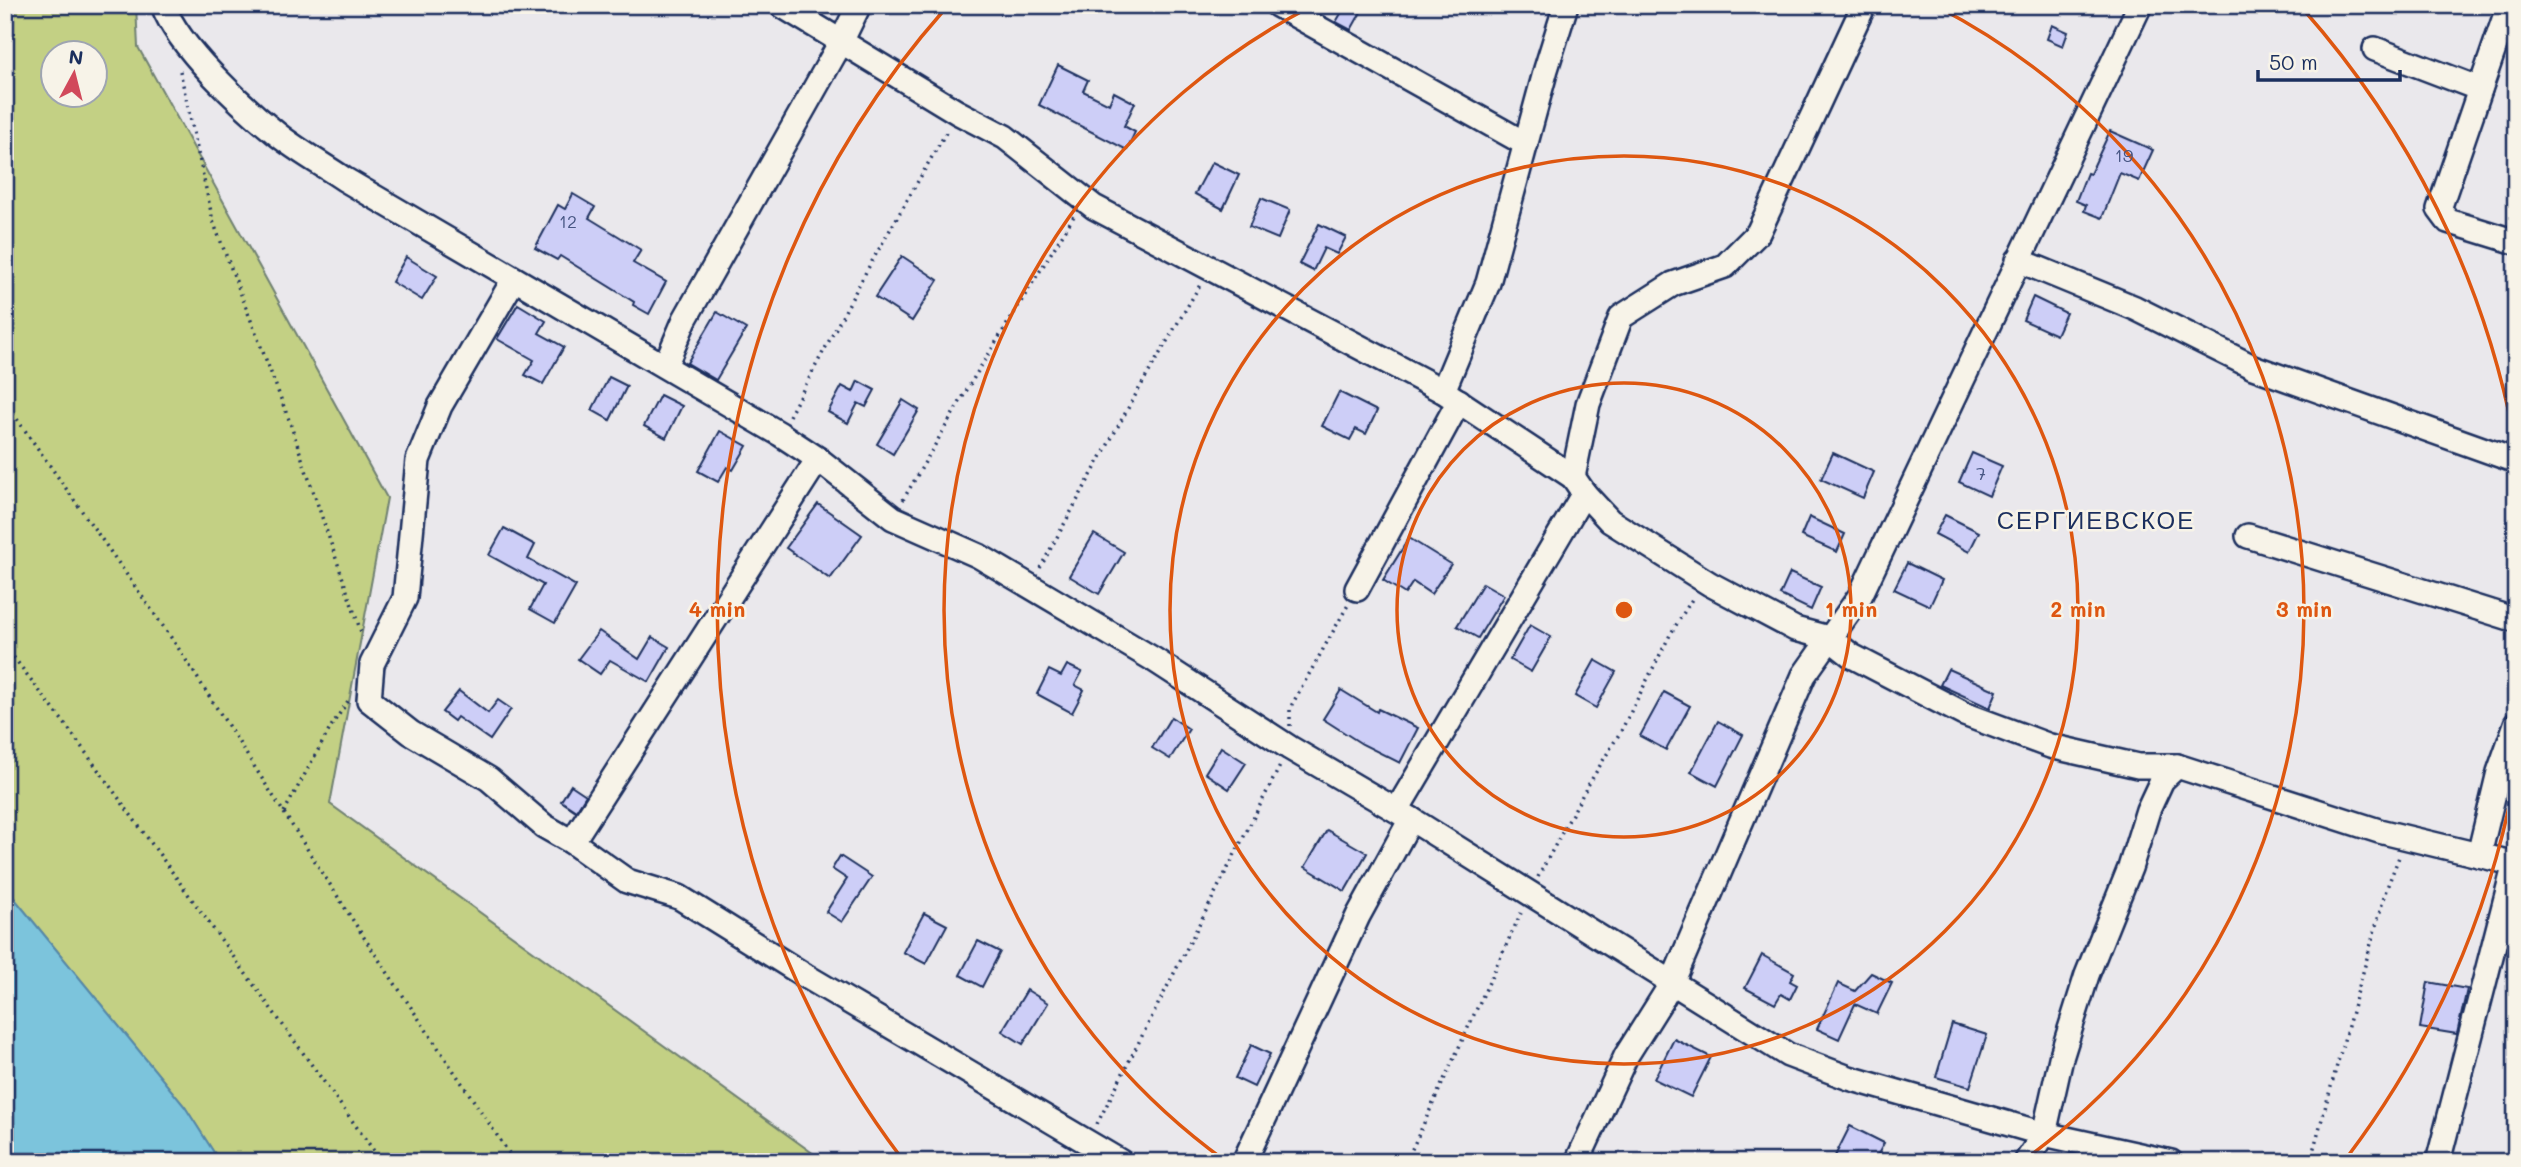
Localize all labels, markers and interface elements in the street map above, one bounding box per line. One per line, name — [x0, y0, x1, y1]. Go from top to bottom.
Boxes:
north arrow — [38, 38, 108, 108]
scale bar — [2258, 38, 2400, 82]
text: N — [67, 43, 85, 70]
text: 50 m — [2269, 48, 2318, 75]
house number: 19 — [2115, 143, 2134, 167]
house number: 12 — [559, 209, 577, 233]
house number: 7 — [1976, 461, 1986, 485]
district label: СЕРГИЕВСКОЕ — [1997, 504, 2195, 535]
text: 4 min — [689, 595, 745, 622]
text: 1 min — [1825, 595, 1877, 622]
text: 2 min — [2050, 595, 2106, 622]
text: 3 min — [2276, 595, 2332, 622]
centre of rings — [1612, 598, 1636, 622]

